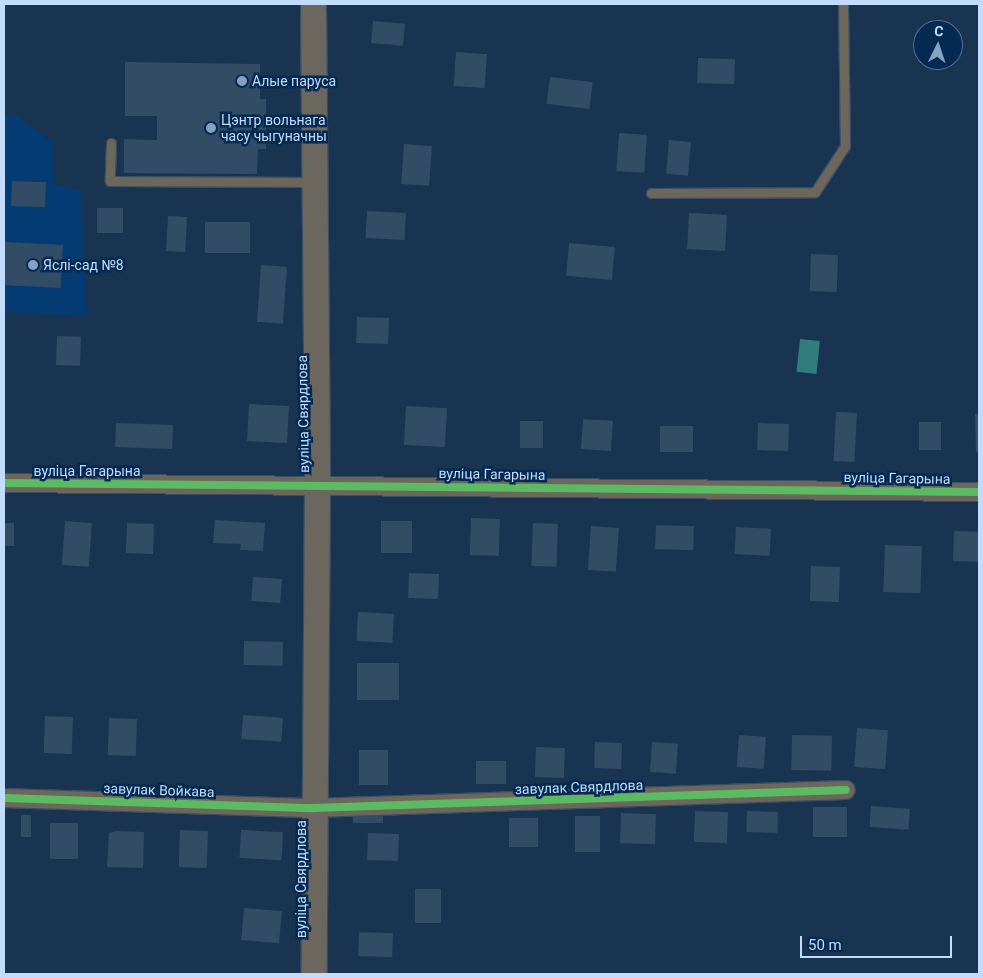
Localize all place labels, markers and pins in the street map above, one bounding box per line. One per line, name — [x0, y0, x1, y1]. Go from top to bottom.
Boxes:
place label: Алые паруса — [252, 73, 336, 89]
marker: Алые паруса — [236, 75, 248, 87]
place label: Цэнтр вольнага часу чыгуначны — [221, 112, 327, 144]
marker: Цэнтр вольнага часу чыгуначны — [205, 122, 217, 134]
place label: Яслі-сад №8 — [43, 257, 124, 273]
marker: Яслі-сад №8 — [27, 259, 39, 271]

